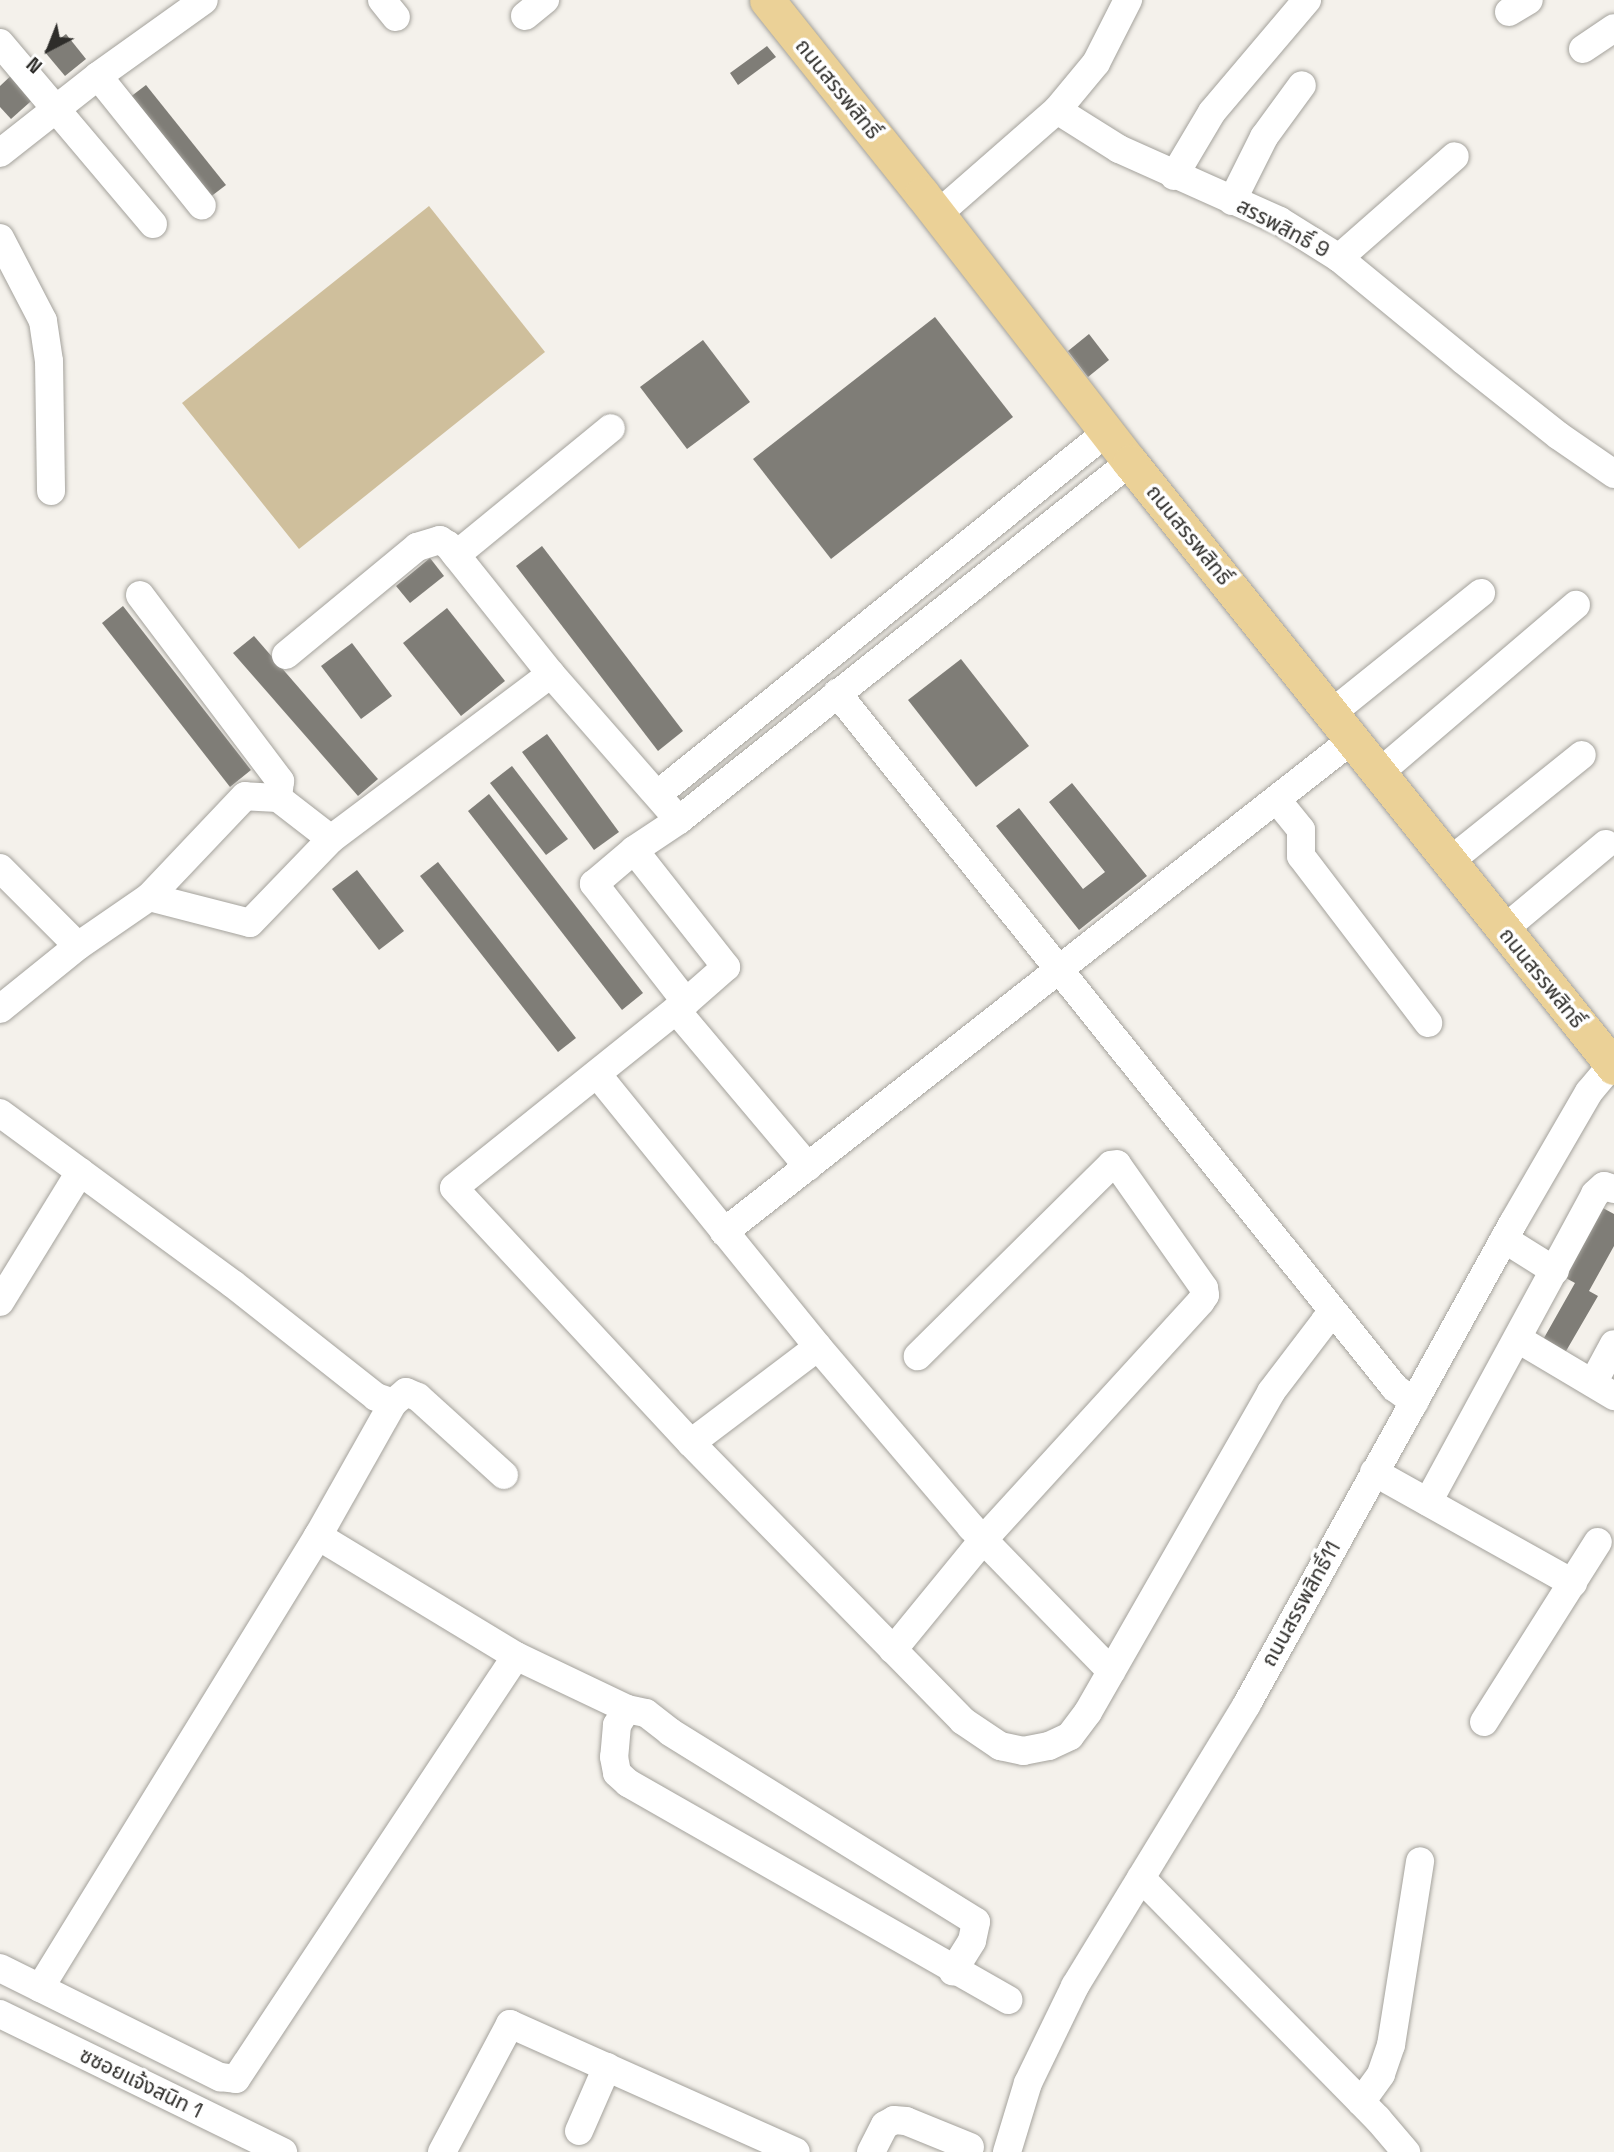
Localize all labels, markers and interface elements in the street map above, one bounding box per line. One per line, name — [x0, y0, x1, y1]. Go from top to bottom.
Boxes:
north arrow — [14, 14, 84, 84]
street label: ถนนสรรพสิทธิ์ — [790, 34, 886, 144]
text: N — [22, 51, 48, 79]
street label: สรรพสิทธิ์ 9 — [1232, 193, 1334, 263]
street label: ถนนสรรพสิทธิ์ — [1141, 480, 1237, 590]
street label: ถนนสรรพสิทธิ์ — [1494, 923, 1590, 1033]
street label: ถนนสรรพสิทธิ์11 — [1256, 1537, 1346, 1671]
street label: ซซอยแจ้งสนิท 1 — [75, 2042, 207, 2124]

